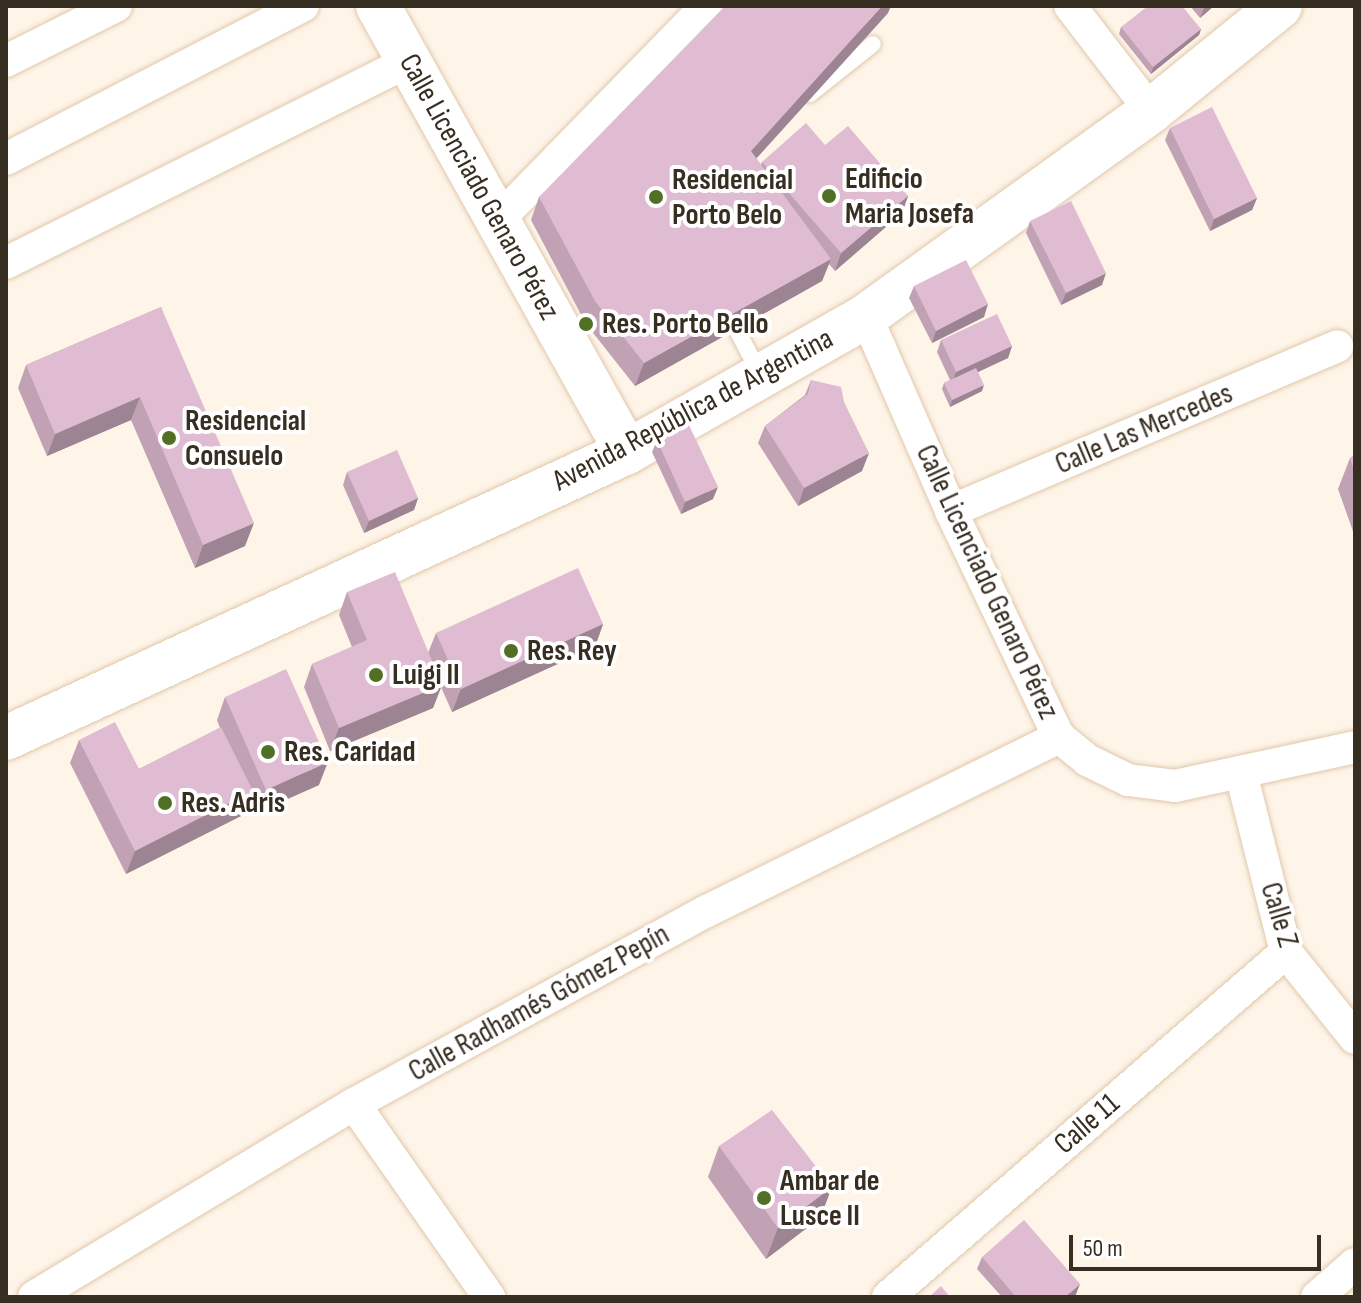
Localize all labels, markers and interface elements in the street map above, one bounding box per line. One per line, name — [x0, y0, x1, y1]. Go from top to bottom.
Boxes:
street label: Calle Licenciado Genaro Pérez — [391, 48, 567, 326]
place label: Edificio Maria Josefa — [845, 161, 974, 232]
place label: Residencial Porto Belo — [672, 162, 793, 232]
marker: Edificio Maria Josefa — [820, 187, 838, 205]
marker: Residencial Porto Belo — [647, 188, 665, 206]
place label: Res. Porto Bello — [602, 306, 769, 342]
marker: Res. Porto Bello — [577, 315, 595, 333]
street label: Avenida República de Argentina — [547, 321, 839, 499]
street label: Calle Las Mercedes — [1050, 375, 1238, 483]
place label: Residencial Consuelo — [185, 403, 306, 474]
marker: Residencial Consuelo — [160, 429, 178, 447]
street label: Calle Licenciado Genaro Pérez — [908, 439, 1066, 725]
place label: Res. Rey — [527, 633, 617, 669]
marker: Res. Rey — [502, 642, 520, 660]
place label: Luigi II — [392, 657, 460, 693]
marker: Luigi II — [367, 666, 385, 684]
place label: Res. Caridad — [284, 734, 415, 770]
marker: Res. Caridad — [259, 743, 277, 761]
place label: Res. Adris — [181, 785, 285, 821]
marker: Res. Adris — [156, 794, 174, 812]
street label: Calle Z — [1252, 878, 1306, 952]
street label: Calle Radhamés Gómez Pepín — [402, 916, 676, 1090]
street label: Calle 11 — [1047, 1086, 1127, 1162]
place label: Ambar de Lusce II — [780, 1163, 880, 1234]
marker: Ambar de Lusce II — [755, 1189, 773, 1207]
scale bar — [1073, 1219, 1325, 1269]
text: 50 m — [1083, 1234, 1123, 1263]

